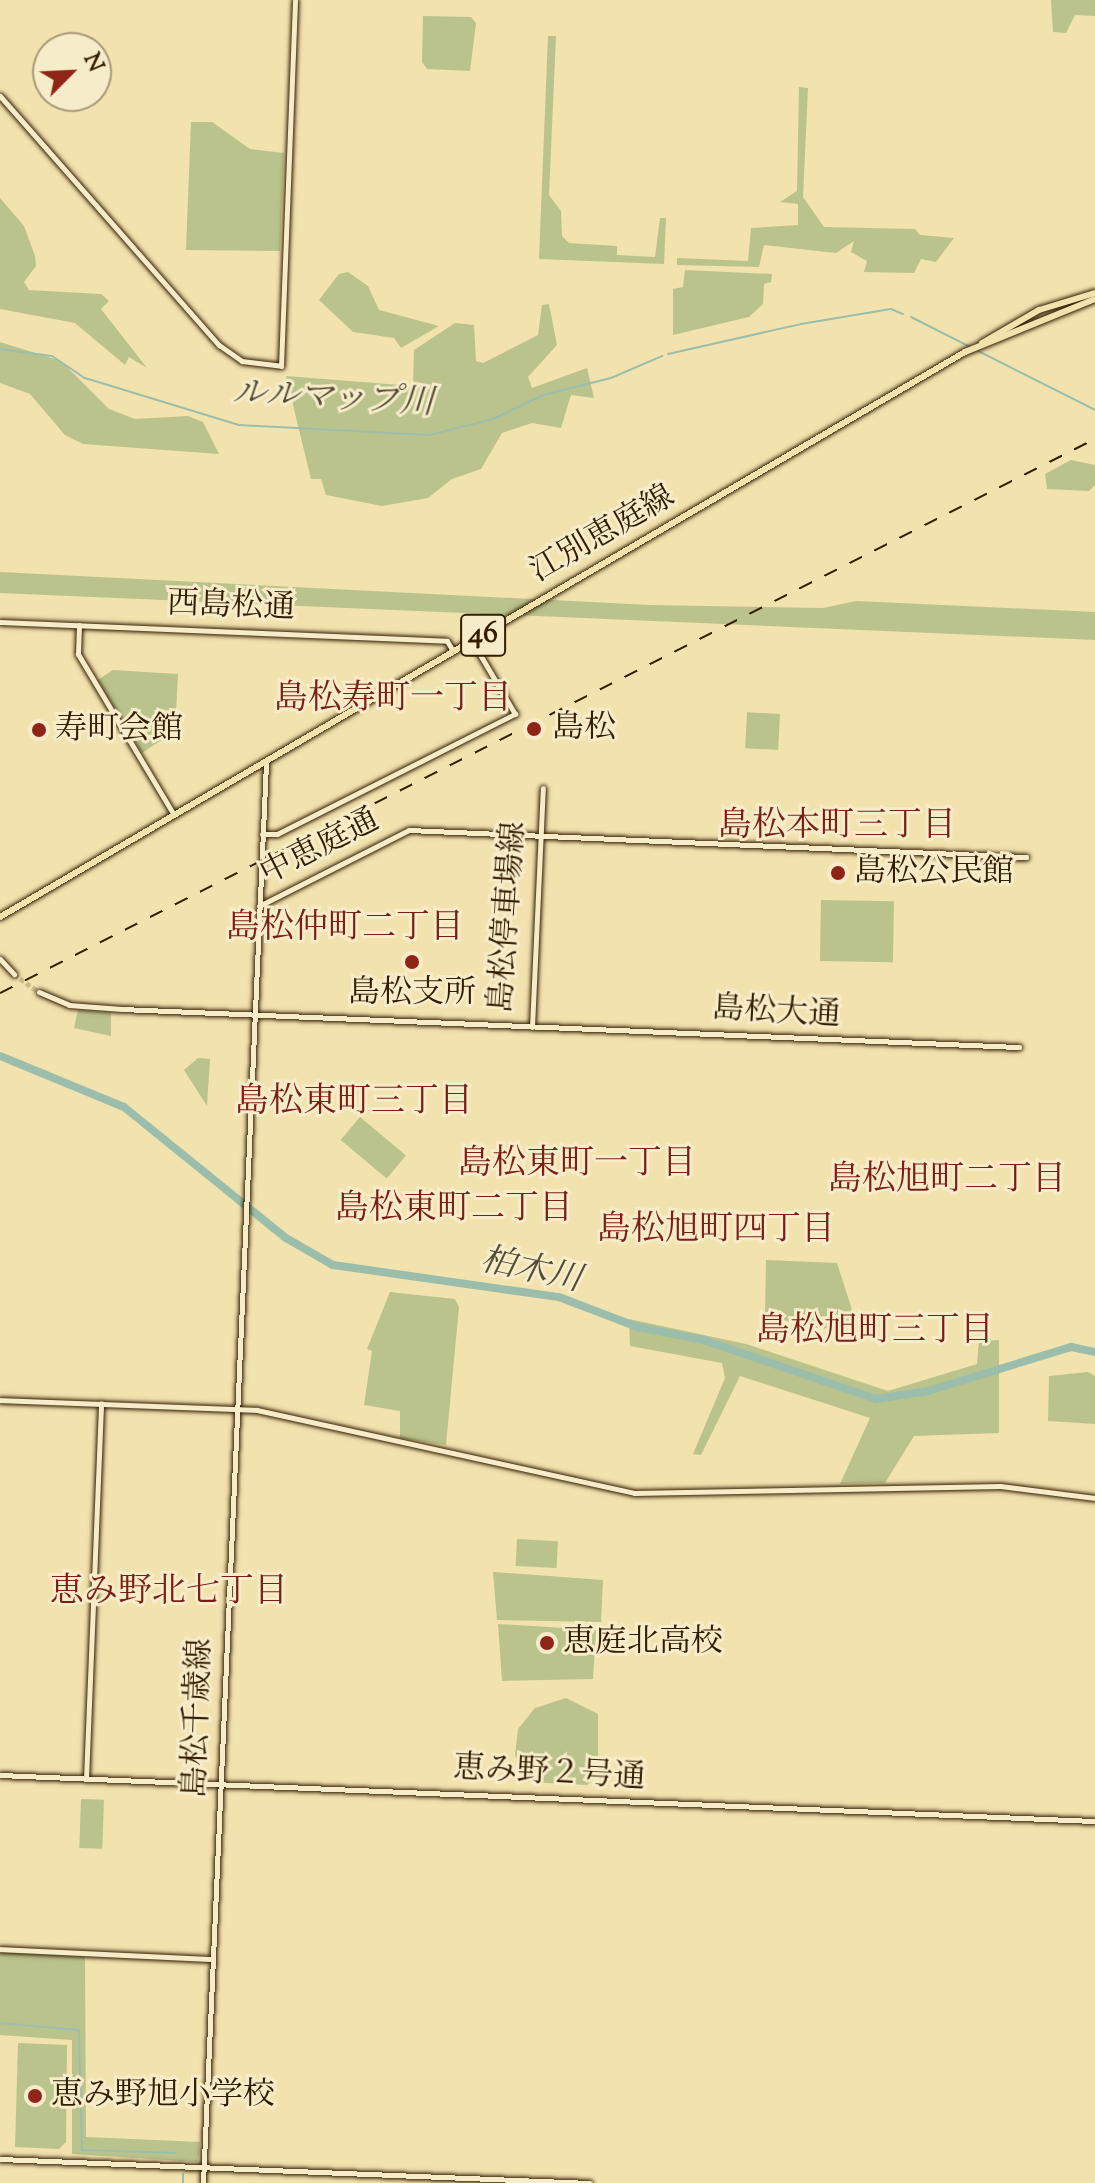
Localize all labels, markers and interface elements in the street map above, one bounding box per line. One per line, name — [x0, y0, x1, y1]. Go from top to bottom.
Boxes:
north arrow — [32, 32, 112, 112]
text: N — [74, 49, 110, 78]
water label: ルルマップ川 — [230, 373, 436, 425]
street label: 江別恵庭線 — [524, 478, 682, 592]
street label: 西島松通 — [166, 586, 296, 628]
road number: 46 — [459, 609, 507, 661]
district label: 島松寿町一丁目 — [274, 680, 512, 720]
place label: 島松 — [552, 710, 616, 748]
place label: 寿町会館 — [55, 711, 183, 749]
marker: 島松 — [523, 718, 545, 740]
marker: 寿町会館 — [30, 721, 48, 739]
street label: 中恵庭通 — [254, 802, 386, 894]
district label: 島松本町三丁目 — [718, 807, 956, 847]
street label: 島松停車場線 — [483, 820, 535, 1014]
place label: 島松公民館 — [854, 854, 1014, 892]
marker: 島松公民館 — [829, 864, 847, 882]
district label: 島松仲町二丁目 — [226, 909, 464, 949]
marker: 島松支所 — [403, 953, 421, 971]
place label: 島松支所 — [348, 975, 476, 1013]
street label: 島松大通 — [711, 990, 841, 1036]
district label: 島松東町三丁目 — [235, 1083, 473, 1123]
district label: 島松東町一丁目 — [458, 1145, 696, 1185]
district label: 島松旭町二丁目 — [828, 1161, 1066, 1201]
district label: 島松東町二丁目 — [335, 1190, 573, 1230]
district label: 島松旭町四丁目 — [597, 1211, 835, 1251]
water label: 柏木川 — [477, 1240, 585, 1302]
district label: 島松旭町三丁目 — [756, 1312, 994, 1352]
district label: 恵み野北七丁目 — [50, 1573, 288, 1613]
place label: 恵庭北高校 — [563, 1624, 723, 1662]
marker: 恵庭北高校 — [538, 1634, 556, 1652]
street label: 島松千歳線 — [177, 1637, 221, 1799]
street label: 恵み野２号通 — [452, 1750, 646, 1798]
place label: 恵み野旭小学校 — [51, 2077, 275, 2115]
marker: 恵み野旭小学校 — [26, 2087, 44, 2105]

